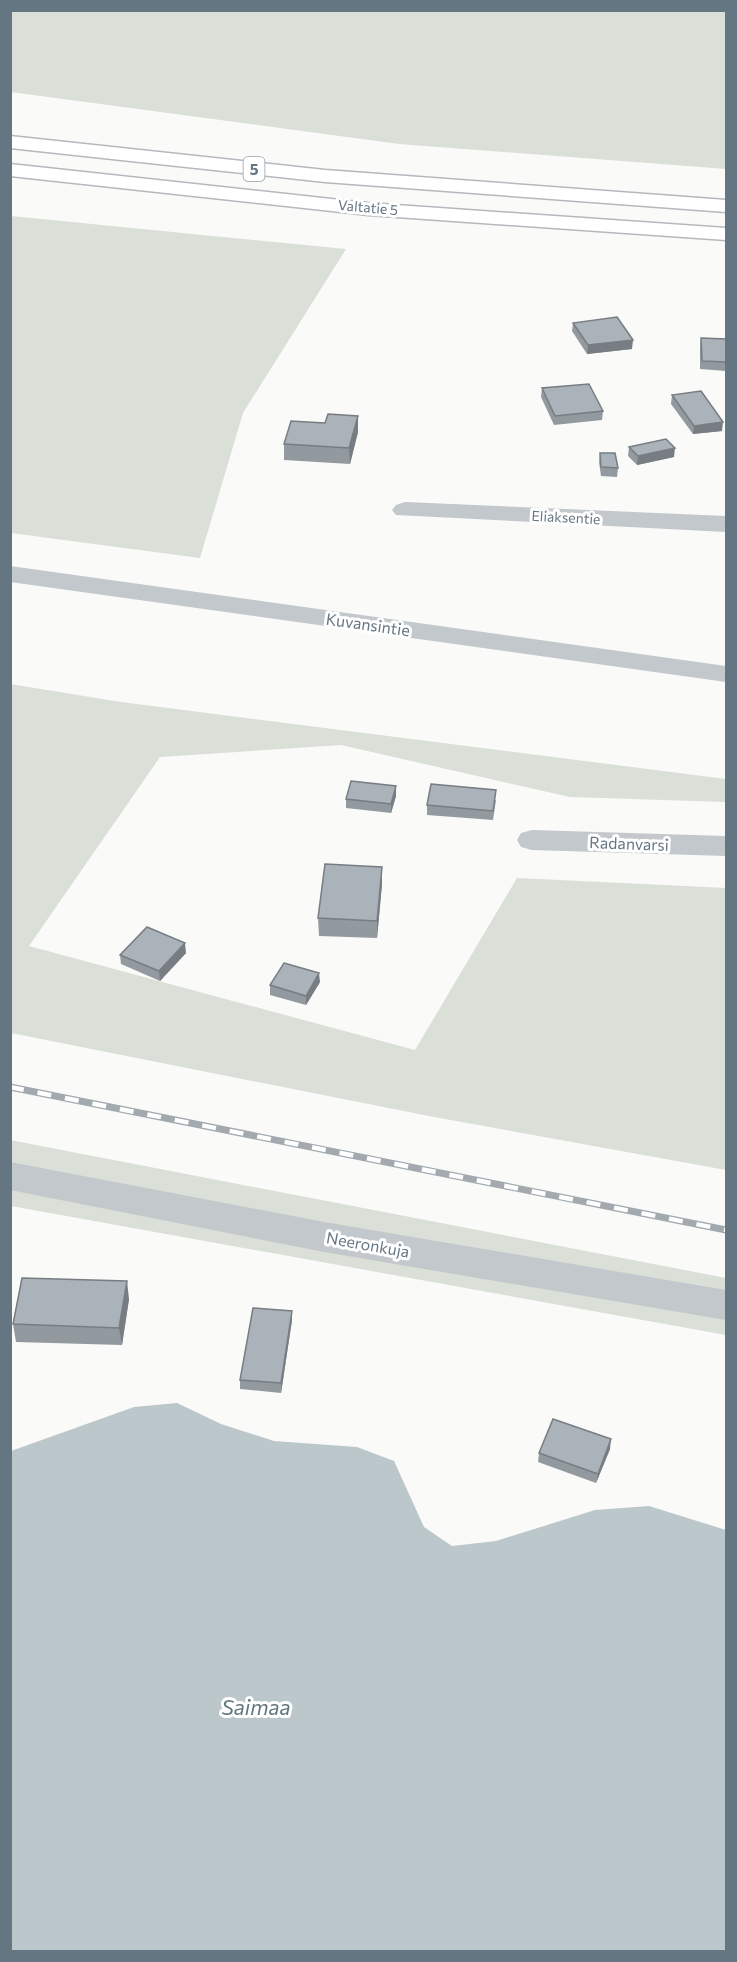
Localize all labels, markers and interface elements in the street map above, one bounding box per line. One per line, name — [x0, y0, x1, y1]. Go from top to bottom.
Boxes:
road number: 5 — [244, 157, 264, 181]
street label: Valtatie 5 — [337, 196, 399, 218]
street label: Eliaksentie — [531, 507, 601, 527]
street label: Kuvansintie — [325, 609, 411, 639]
street label: Radanvarsi — [589, 832, 669, 854]
street label: Neeronkuja — [325, 1227, 411, 1261]
water label: Saimaa — [222, 1694, 291, 1719]

